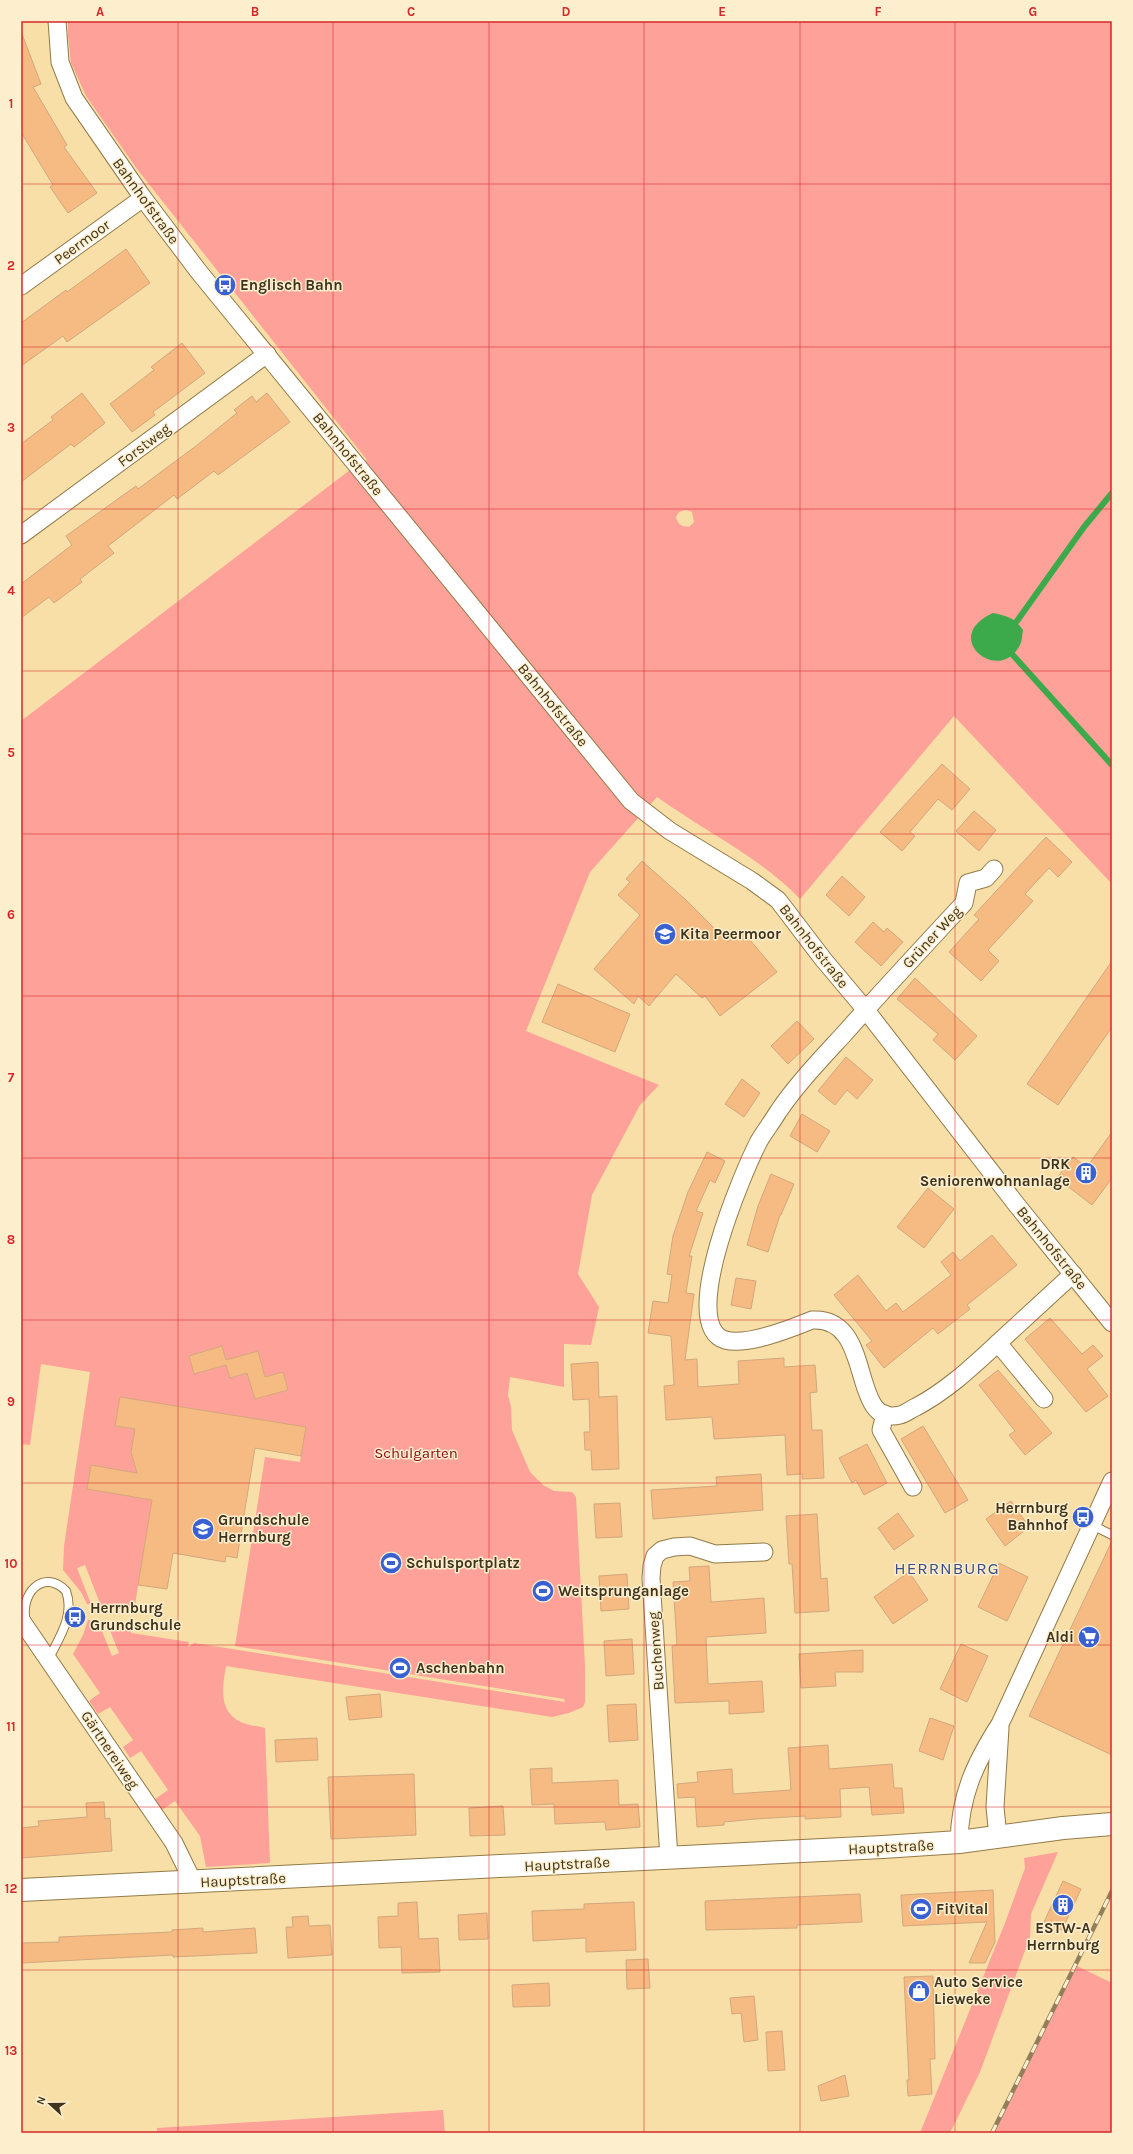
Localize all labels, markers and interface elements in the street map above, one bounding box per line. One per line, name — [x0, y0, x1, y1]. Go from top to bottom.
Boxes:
text: A — [96, 4, 104, 19]
text: B — [251, 4, 259, 19]
text: C — [407, 4, 415, 19]
text: D — [562, 4, 571, 19]
text: E — [718, 4, 726, 19]
text: F — [874, 4, 882, 19]
text: G — [1029, 4, 1037, 19]
text: 1 — [9, 96, 13, 111]
street label: Bahnhofstraße — [109, 155, 183, 247]
street label: Peermoor — [50, 215, 114, 268]
text: 2 — [7, 258, 15, 273]
bus stop icon: Englisch Bahn — [212, 272, 238, 298]
place label: Englisch Bahn — [240, 276, 343, 294]
street label: Bahnhofstraße — [309, 409, 387, 499]
street label: Forstweg — [114, 419, 174, 471]
text: 3 — [7, 420, 15, 435]
text: 4 — [7, 583, 15, 598]
street label: Bahnhofstraße — [514, 660, 592, 750]
text: 5 — [7, 745, 15, 760]
street label: Bahnhofstraße — [776, 900, 852, 992]
street label: Grüner Weg — [898, 902, 966, 972]
text: 6 — [7, 907, 15, 922]
school or university icon: Kita Peermoor — [652, 921, 678, 947]
place label: Kita Peermoor — [680, 925, 781, 943]
text: 7 — [8, 1070, 15, 1085]
place label: DRK Seniorenwohnanlage — [920, 1155, 1070, 1190]
building icon: DRK Seniorenwohnanlage — [1073, 1160, 1099, 1186]
street label: Bahnhofstraße — [1013, 1203, 1091, 1293]
text: 8 — [7, 1232, 15, 1247]
text: 9 — [7, 1394, 15, 1409]
park label: Schulgarten — [374, 1444, 458, 1462]
place label: Herrnburg Bahnhof — [995, 1499, 1068, 1534]
bus stop icon: Herrnburg Bahnhof — [1070, 1504, 1096, 1530]
place label: Grundschule Herrnburg — [218, 1511, 309, 1546]
school or university icon: Grundschule Herrnburg — [190, 1516, 216, 1542]
sports icon: Schulsportplatz — [378, 1550, 404, 1576]
place label: Schulsportplatz — [406, 1554, 520, 1572]
text: 10 — [5, 1556, 17, 1571]
district label: HERRNBURG — [894, 1558, 1000, 1578]
sports icon: Weitsprunganlage — [530, 1578, 556, 1604]
place label: Weitsprunganlage — [558, 1582, 689, 1600]
place label: Herrnburg Grundschule — [90, 1599, 181, 1634]
bus stop icon: Herrnburg Grundschule — [62, 1604, 88, 1630]
street label: Buchenweg — [644, 1610, 668, 1691]
supermarket icon: Aldi — [1076, 1624, 1102, 1650]
place label: Aldi — [1046, 1628, 1074, 1646]
sports icon: Aschenbahn — [387, 1655, 413, 1681]
place label: Aschenbahn — [416, 1659, 505, 1677]
street label: Gärtnereiweg — [77, 1708, 143, 1793]
text: 11 — [6, 1719, 16, 1734]
street label: Hauptstraße — [848, 1836, 934, 1858]
street label: Hauptstraße — [524, 1853, 610, 1875]
street label: Hauptstraße — [200, 1869, 286, 1891]
text: 12 — [5, 1881, 17, 1896]
building icon: ESTW-A Herrnburg — [1050, 1892, 1076, 1918]
sports icon: FitVital — [908, 1896, 934, 1922]
place label: FitVital — [936, 1900, 988, 1918]
place label: ESTW-A Herrnburg — [1027, 1919, 1100, 1954]
place label: Auto Service Lieweke — [934, 1973, 1023, 2008]
shop icon: Auto Service Lieweke — [906, 1978, 932, 2004]
text: 13 — [5, 2043, 17, 2058]
north arrow — [30, 2084, 70, 2124]
text: N — [34, 2095, 49, 2107]

